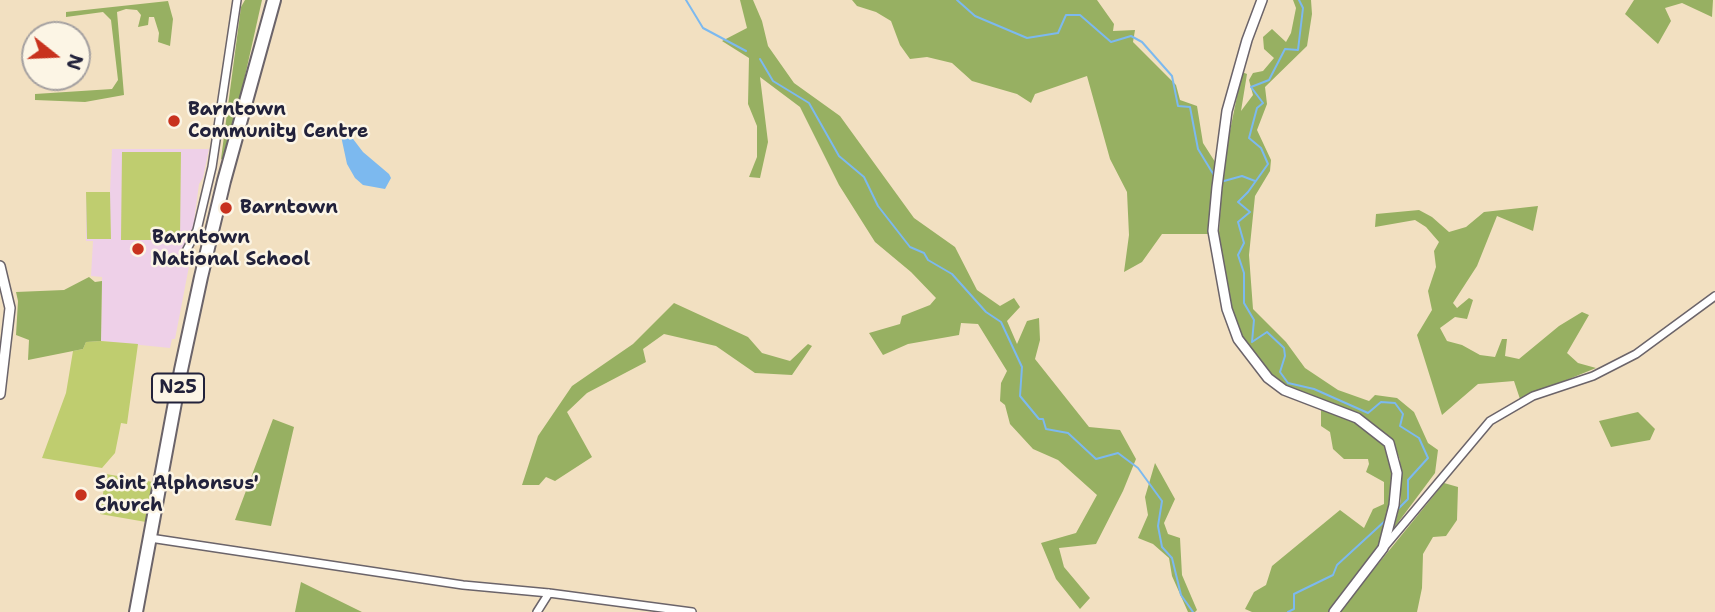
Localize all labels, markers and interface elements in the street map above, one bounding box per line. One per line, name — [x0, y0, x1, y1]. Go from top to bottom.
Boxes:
north arrow — [21, 21, 91, 91]
text: N — [60, 51, 89, 73]
place label: Barntown Community Centre — [188, 99, 368, 143]
marker: Barntown Community Centre — [166, 113, 182, 129]
place label: Barntown — [240, 197, 338, 219]
marker: Barntown — [218, 200, 234, 216]
place label: Barntown National School — [152, 227, 310, 271]
marker: Barntown National School — [130, 241, 146, 257]
road number: N25 — [152, 374, 204, 402]
place label: Saint Alphonsus' Church — [95, 473, 259, 517]
marker: Saint Alphonsus' Church — [73, 487, 89, 503]

